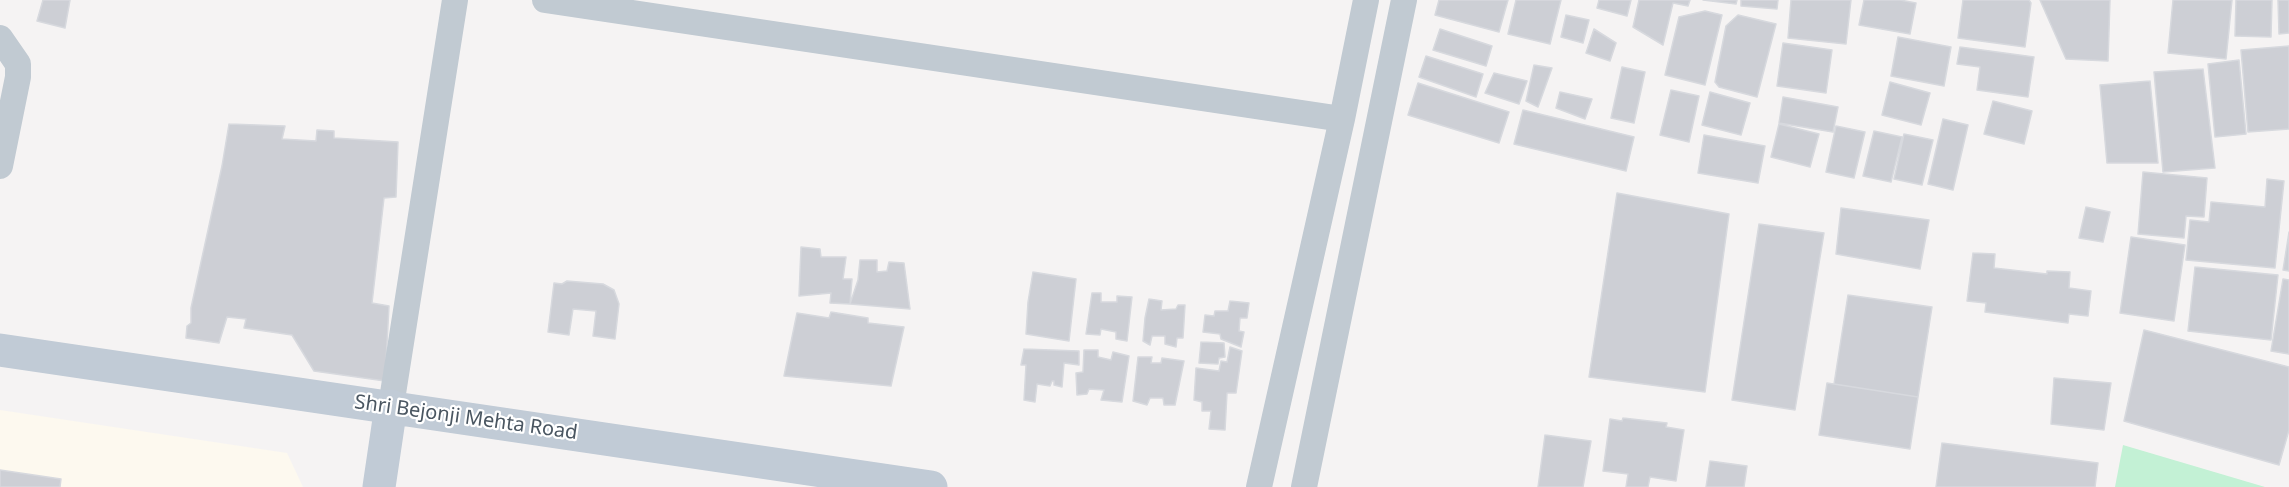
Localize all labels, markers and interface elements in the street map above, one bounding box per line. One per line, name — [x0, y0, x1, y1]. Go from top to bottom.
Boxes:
street label: Shri Bejonji Mehta Road — [353, 390, 579, 446]

